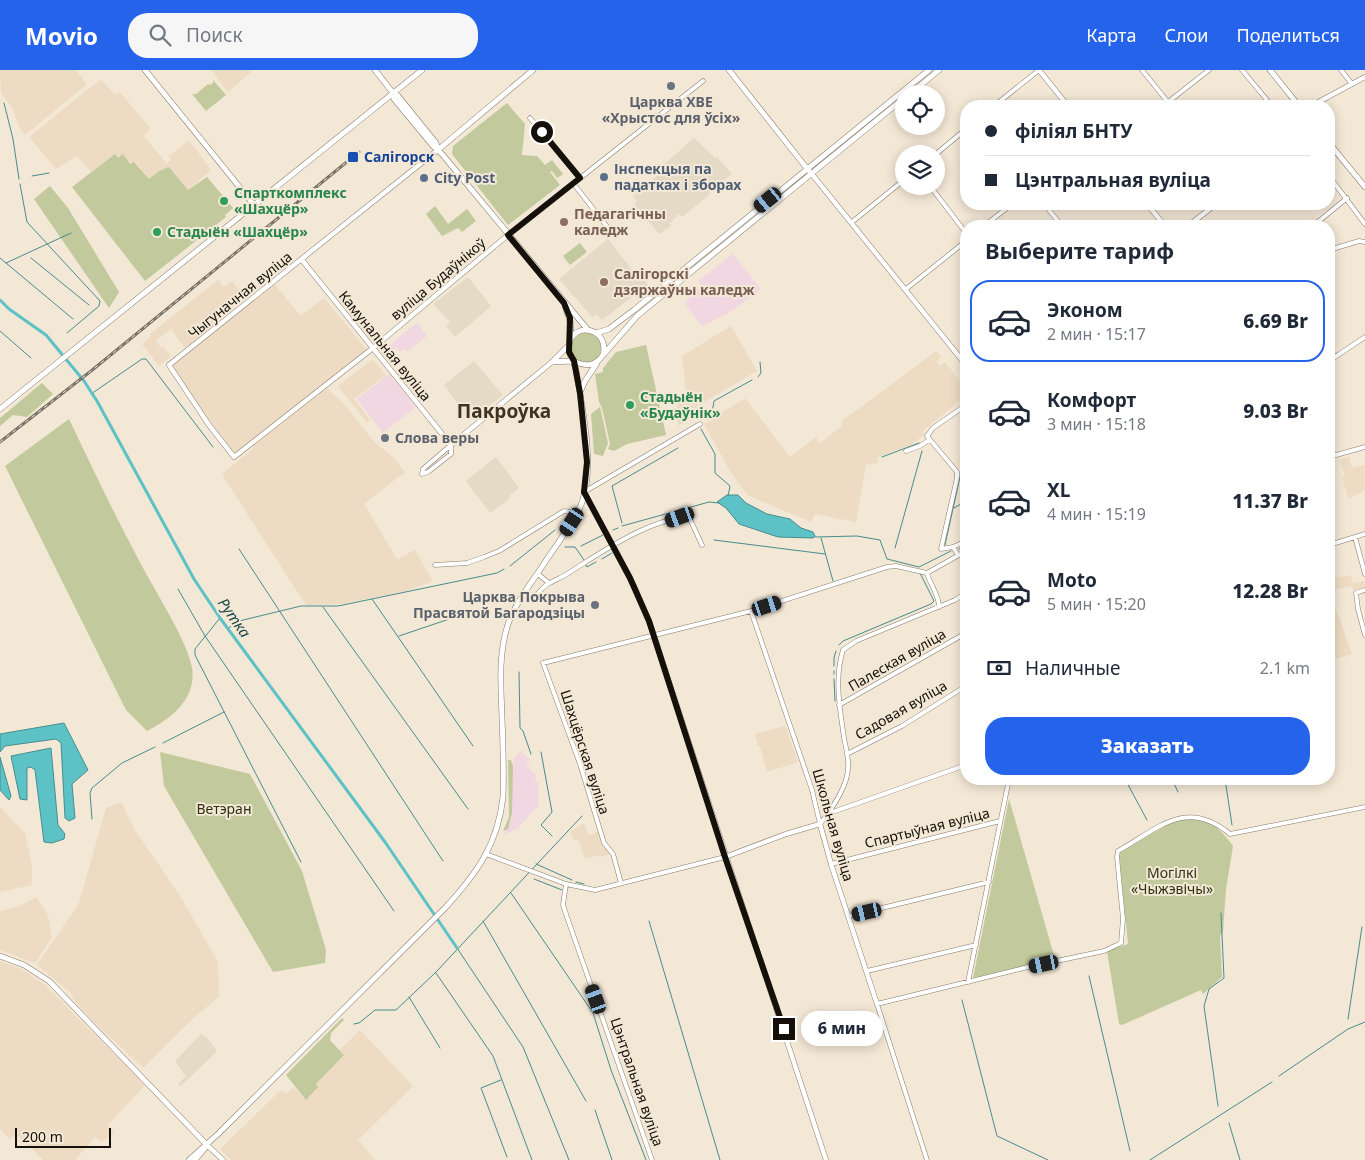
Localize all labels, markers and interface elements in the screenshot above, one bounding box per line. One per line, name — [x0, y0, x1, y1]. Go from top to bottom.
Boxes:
search box — [128, 13, 478, 58]
text: Movio — [25, 19, 98, 52]
icon: search — [146, 21, 174, 49]
text: Поиск — [186, 22, 243, 48]
text: Карта — [1086, 23, 1136, 47]
text: Слои — [1164, 23, 1208, 47]
text: Поделиться — [1236, 23, 1340, 47]
marker: Царква ХВЕ «Хрыстос для ўсіх» — [665, 80, 677, 92]
map controls — [895, 85, 945, 195]
button: locate — [895, 85, 945, 135]
place label: Царква ХВЕ «Хрыстос для ўсіх» — [602, 92, 741, 127]
text: філіял БНТУ — [1015, 118, 1132, 144]
route start — [531, 121, 553, 143]
button: layers — [895, 145, 945, 195]
place label: Салігорск — [364, 147, 435, 166]
marker: Салігорск — [346, 150, 360, 164]
place label: Інспекцыя па падатках і зборах — [614, 159, 742, 194]
text: Цэнтральная вуліца — [1015, 167, 1211, 193]
place label: City Post — [434, 168, 495, 187]
marker: Інспекцыя па падатках і зборах — [598, 171, 610, 183]
marker: City Post — [418, 172, 430, 184]
place label: Спарткомплекс «Шахцёр» — [234, 183, 347, 218]
car — [751, 185, 784, 215]
marker: Спарткомплекс «Шахцёр» — [218, 195, 230, 207]
place label: Педагагічны каледж — [574, 204, 666, 239]
marker: Педагагічны каледж — [558, 216, 570, 228]
place label: Стадыён «Шахцёр» — [167, 222, 308, 241]
marker: Стадыён «Шахцёр» — [151, 226, 163, 238]
street label: вуліца Будаўнікоў — [386, 233, 490, 324]
text: Выберите тариф — [985, 235, 1174, 265]
street label: Чыгуначная вуліца — [184, 247, 296, 342]
place label: Салігорскі дзяржаўны каледж — [614, 264, 755, 299]
marker: Салігорскі дзяржаўны каледж — [598, 276, 610, 288]
street label: Камунальная вуліца — [335, 286, 436, 405]
text: Эконом — [1047, 297, 1123, 323]
icon: car — [987, 299, 1032, 344]
text: 6.69 Br — [1243, 308, 1308, 334]
text: 2 мин · 15:17 — [1047, 323, 1146, 345]
place label: Стадыён «Будаўнік» — [640, 387, 721, 422]
text: Комфорт — [1047, 387, 1136, 413]
icon: car — [987, 389, 1032, 434]
district label: Пакроўка — [457, 398, 551, 424]
text: 9.03 Br — [1243, 398, 1308, 424]
marker: Стадыён «Будаўнік» — [624, 399, 636, 411]
text: 3 мин · 15:18 — [1047, 413, 1146, 435]
place label: Слова веры — [395, 428, 479, 447]
marker: Слова веры — [379, 432, 391, 444]
text: XL — [1047, 477, 1070, 503]
icon: car — [987, 479, 1032, 524]
text: 11.37 Br — [1232, 488, 1308, 514]
text: 4 мин · 15:19 — [1047, 503, 1146, 525]
car — [557, 505, 586, 539]
car — [663, 505, 696, 529]
text: Moto — [1047, 567, 1097, 593]
icon: car — [987, 569, 1032, 614]
text: 12.28 Br — [1232, 578, 1308, 604]
place label: Царква Покрыва Прасвятой Багародзіцы — [413, 587, 585, 622]
text: 5 мин · 15:20 — [1047, 593, 1146, 615]
water label: Рутка — [214, 594, 256, 642]
car — [750, 594, 783, 618]
marker: Царква Покрыва Прасвятой Багародзіцы — [589, 599, 601, 611]
street label: Палеская вуліца — [844, 624, 949, 695]
icon: cash — [985, 654, 1013, 682]
text: Наличные — [1025, 655, 1120, 681]
text: 2.1 km — [1260, 657, 1310, 679]
street label: Садовая вуліца — [851, 676, 950, 744]
street label: Шахцёрская вуліца — [556, 687, 615, 817]
button: Заказать — [985, 717, 1310, 775]
street label: Школьная вуліца — [808, 766, 859, 883]
park label: Ветэран — [197, 799, 252, 818]
street label: Спартыўная вуліца — [862, 803, 991, 852]
park label: Могілкі «Чыжэвічы» — [1131, 863, 1213, 898]
car — [850, 901, 883, 923]
car — [1027, 954, 1060, 974]
car — [583, 982, 608, 1016]
callout: 6 мин — [802, 1012, 884, 1046]
street label: Цэнтральная вуліца — [607, 1015, 668, 1149]
text: 6 мин — [818, 1017, 866, 1039]
route end — [773, 1018, 795, 1040]
scale bar — [15, 1125, 111, 1148]
text: 200 m — [22, 1127, 63, 1146]

